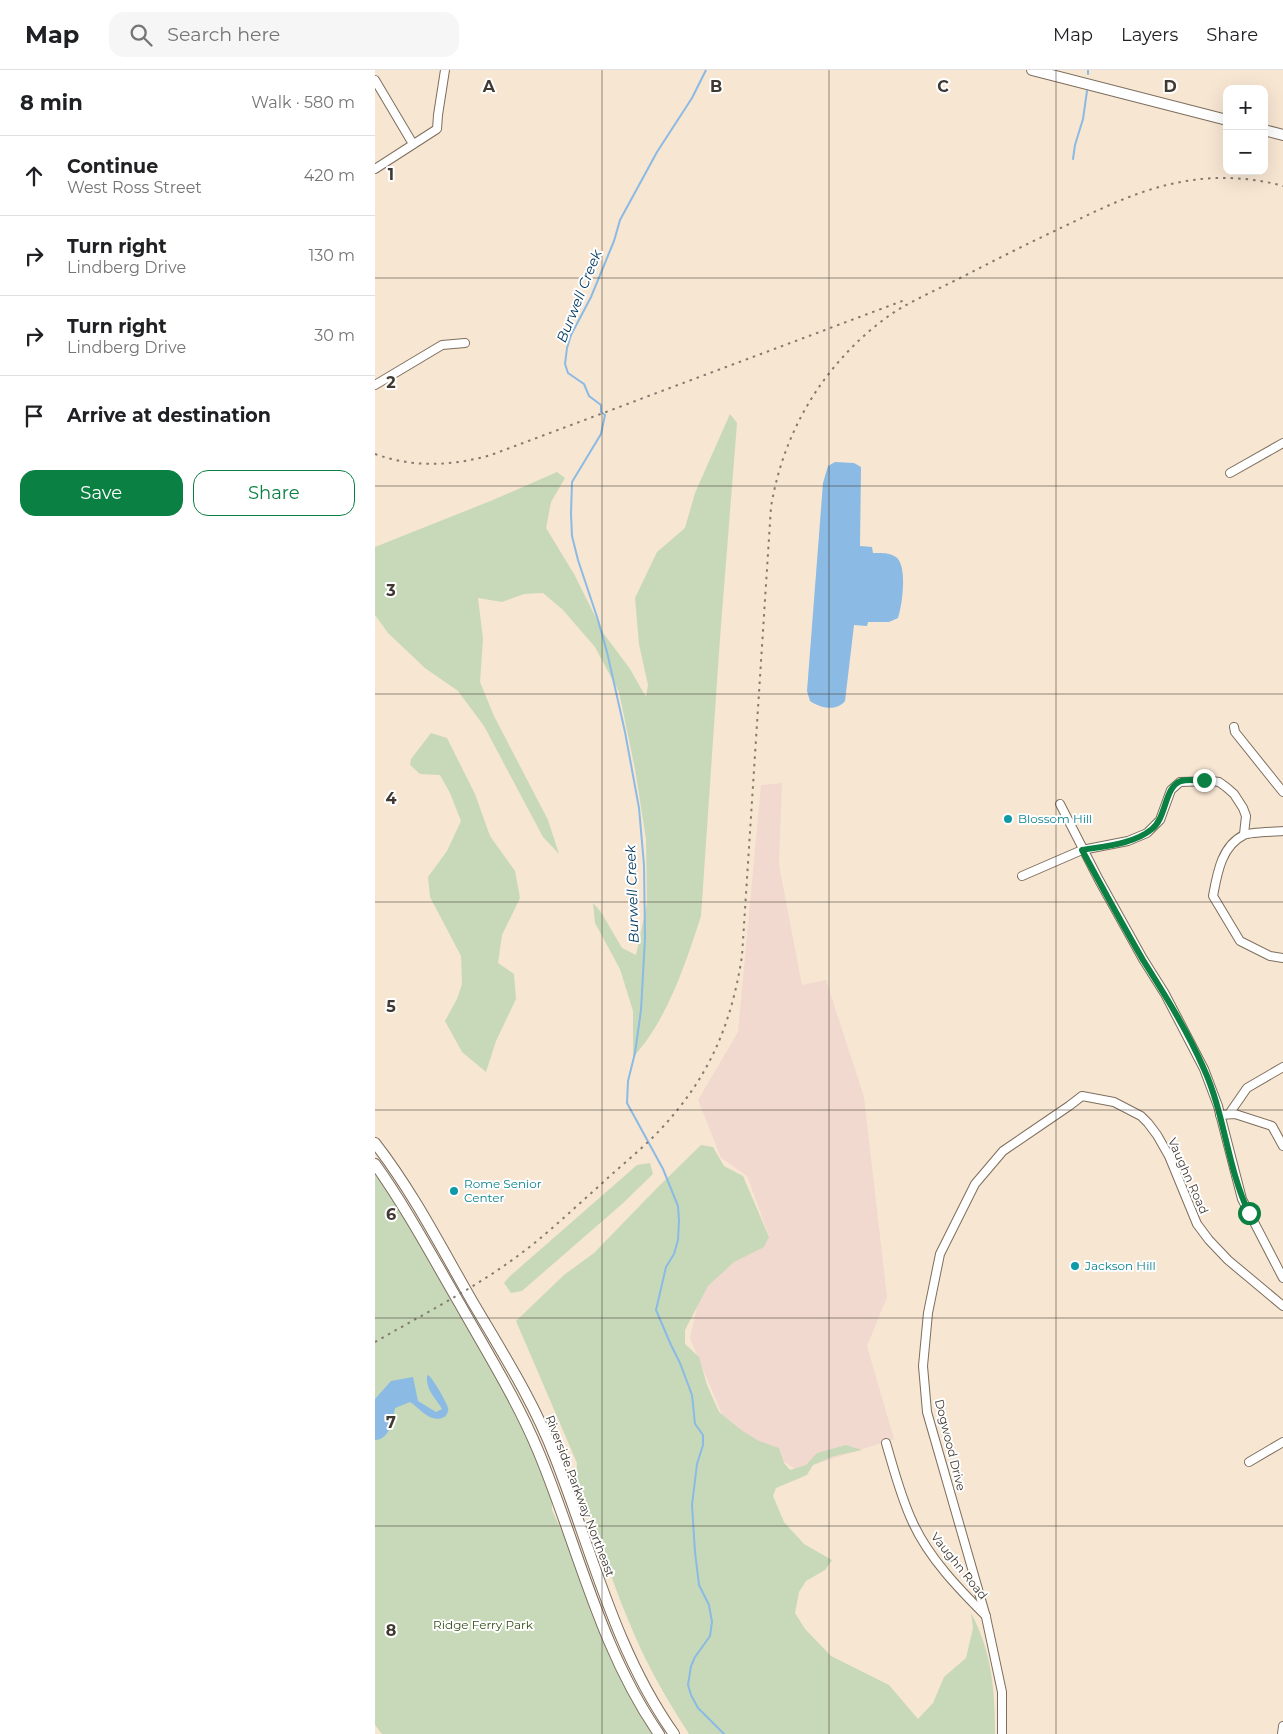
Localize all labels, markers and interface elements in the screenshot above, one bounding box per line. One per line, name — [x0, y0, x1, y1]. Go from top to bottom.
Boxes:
search box — [109, 12, 459, 57]
text: Map — [25, 20, 79, 49]
icon: search — [127, 21, 155, 49]
text: Search here — [167, 23, 280, 46]
text: Map — [1053, 24, 1093, 46]
text: Layers — [1121, 24, 1178, 46]
text: Share — [1206, 24, 1258, 46]
text: A — [482, 77, 496, 96]
text: B — [710, 77, 722, 96]
text: C — [937, 77, 949, 96]
text: D — [1163, 77, 1177, 96]
map controls — [1223, 85, 1268, 175]
button: + — [1223, 85, 1268, 130]
text: 8 min — [20, 90, 83, 115]
text: Walk · 580 m — [251, 93, 355, 112]
button: − — [1223, 130, 1268, 175]
text: Continue — [67, 155, 158, 178]
icon: ahead — [20, 162, 48, 190]
text: 1 — [388, 165, 394, 184]
text: 420 m — [304, 166, 355, 185]
text: West Ross Street — [67, 178, 202, 197]
text: Turn right — [67, 235, 167, 258]
icon: right — [20, 242, 48, 270]
text: 130 m — [308, 246, 355, 265]
water label: Burwell Creek — [552, 246, 606, 345]
text: Lindberg Drive — [67, 258, 186, 277]
text: Turn right — [67, 315, 167, 338]
icon: right — [20, 322, 48, 350]
text: 30 m — [314, 326, 355, 345]
text: Lindberg Drive — [67, 338, 186, 357]
text: 2 — [386, 373, 396, 392]
icon: arrive — [20, 402, 48, 430]
text: Arrive at destination — [67, 404, 271, 427]
button: Save — [20, 470, 183, 516]
button: Share — [193, 470, 355, 516]
text: 3 — [385, 581, 396, 600]
route end — [1193, 769, 1216, 792]
text: 4 — [385, 789, 397, 808]
place label: Blossom Hill — [1018, 811, 1092, 826]
marker: Blossom Hill — [1002, 813, 1014, 825]
water label: Burwell Creek — [621, 844, 643, 943]
text: 5 — [386, 997, 396, 1016]
street label: Vaughn Road — [1165, 1135, 1212, 1216]
place label: Rome Senior Center — [464, 1176, 542, 1205]
marker: Rome Senior Center — [448, 1185, 460, 1197]
route start — [1238, 1202, 1261, 1225]
text: 6 — [386, 1205, 396, 1224]
place label: Jackson Hill — [1084, 1258, 1156, 1273]
marker: Jackson Hill — [1069, 1260, 1081, 1272]
street label: Dogwood Drive — [932, 1398, 969, 1492]
text: 7 — [386, 1413, 396, 1432]
street label: Riverside Parkway Northeast — [543, 1413, 618, 1579]
street label: Vaughn Road — [928, 1529, 991, 1602]
park label: Ridge Ferry Park — [433, 1617, 534, 1632]
text: 8 — [386, 1621, 396, 1640]

